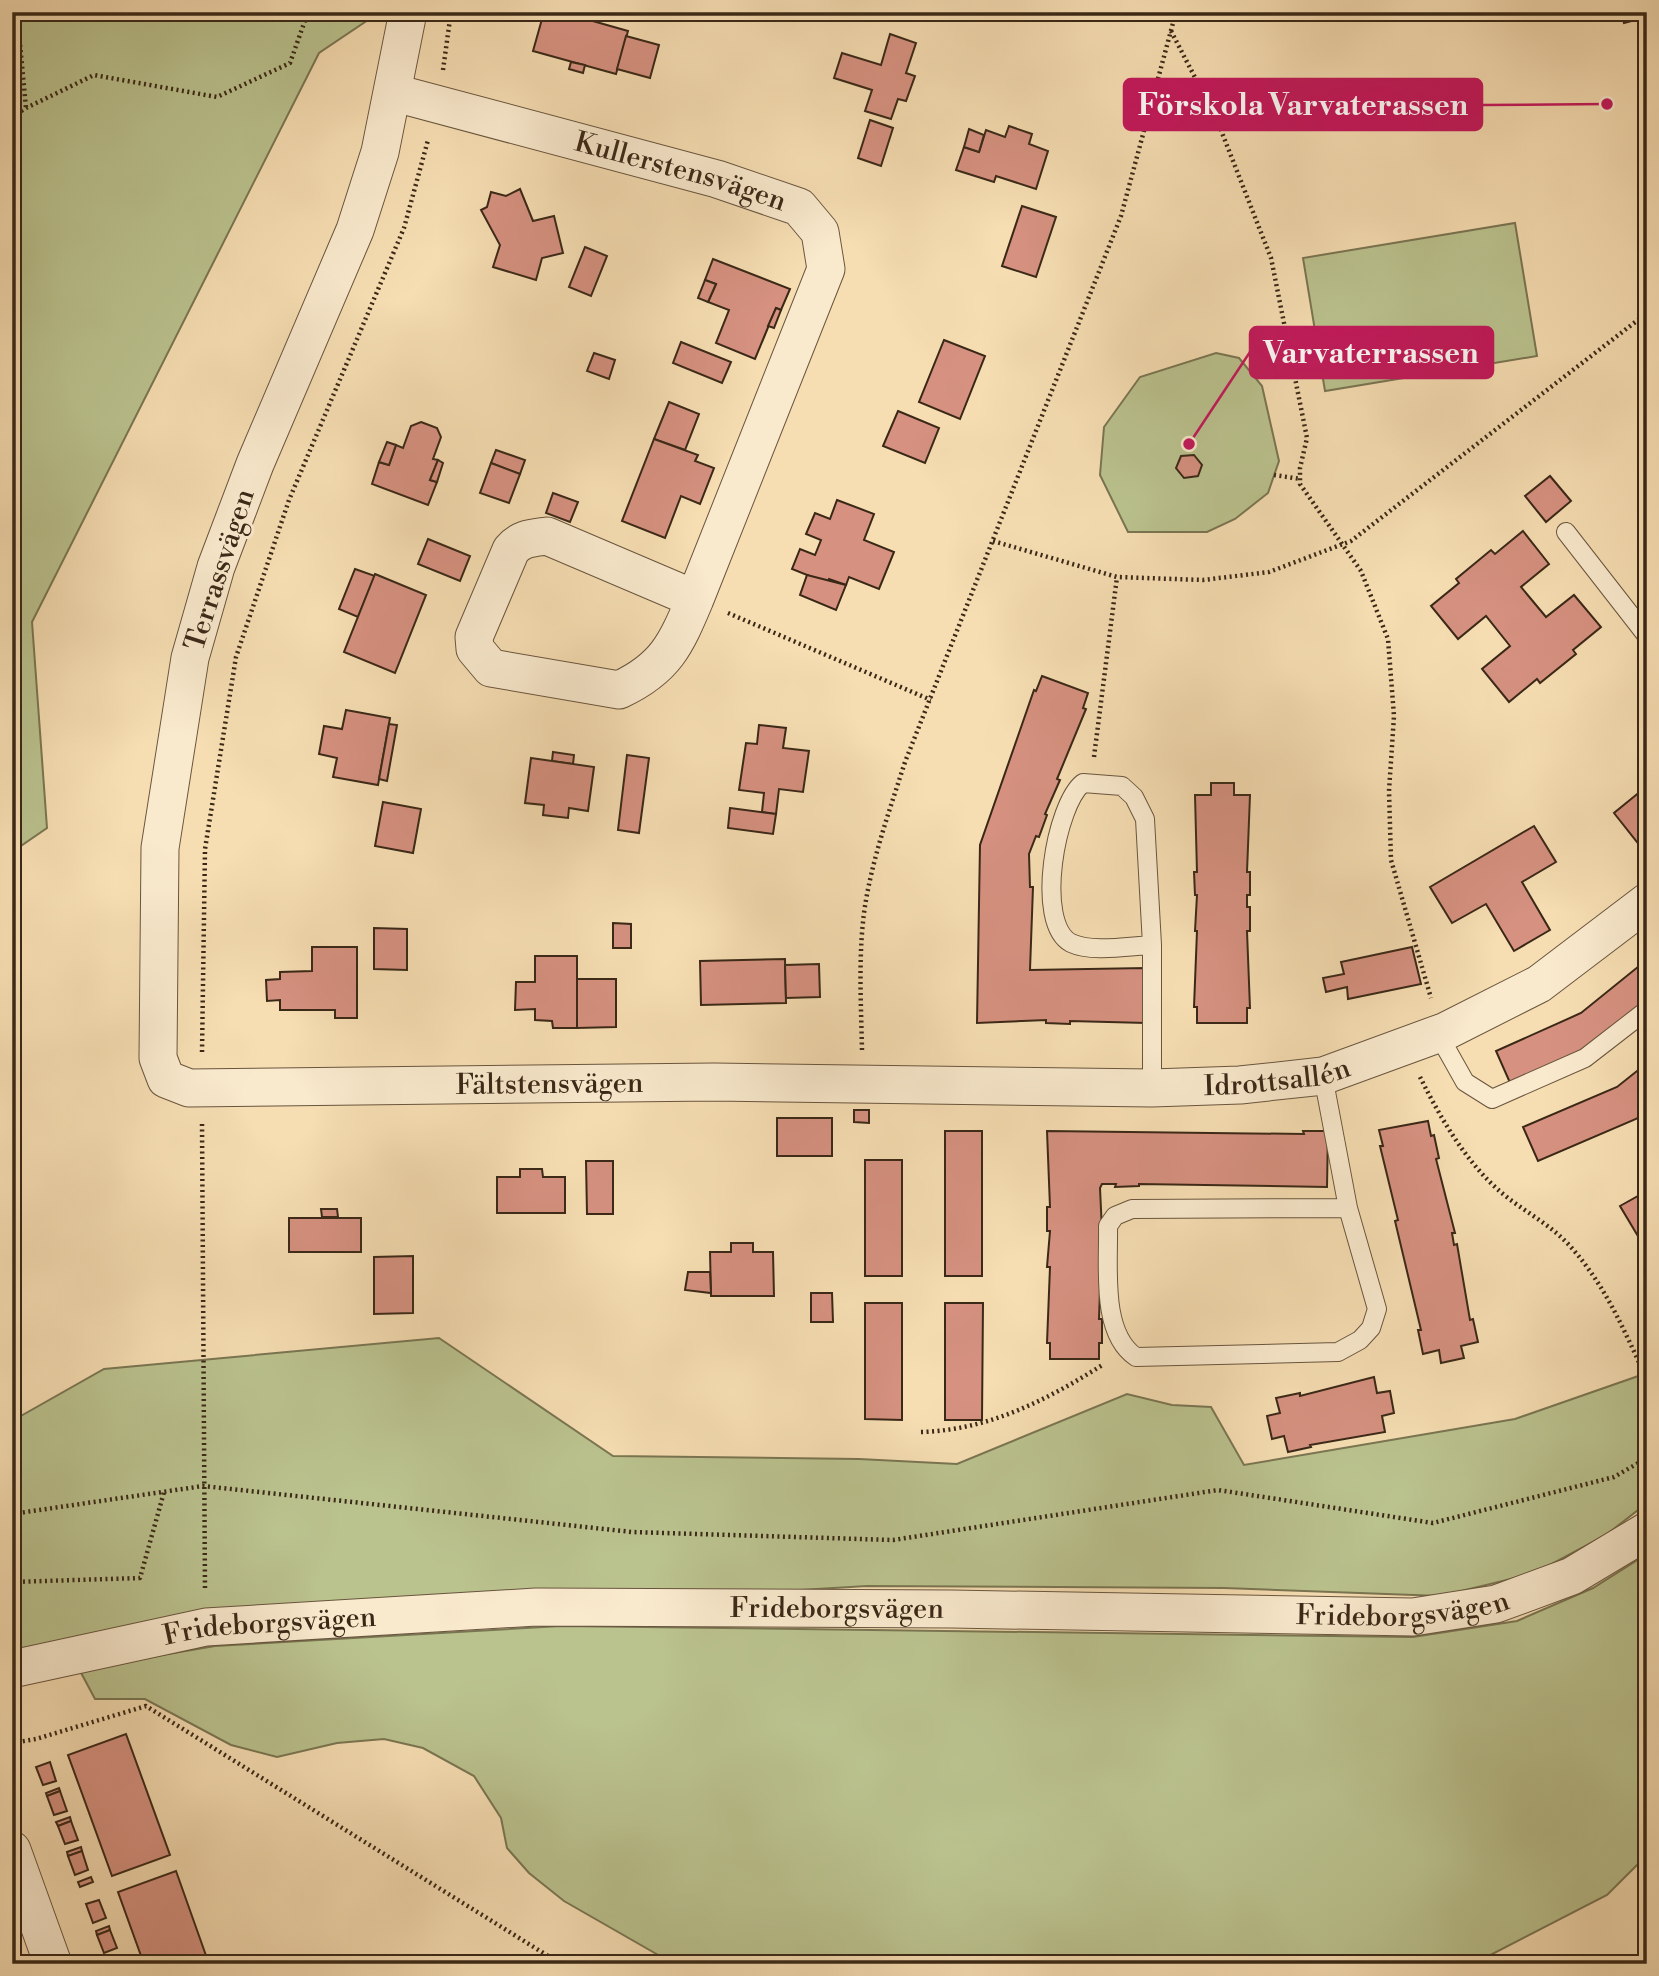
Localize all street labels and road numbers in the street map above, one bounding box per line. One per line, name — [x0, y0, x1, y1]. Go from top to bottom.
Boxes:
street label: Kullerstensvägen — [571, 124, 791, 219]
street label: Terrassvägen — [177, 484, 263, 655]
street label: Idrottsallén — [1203, 1050, 1355, 1104]
street label: Fältstensvägen — [455, 1065, 644, 1102]
street label: Frideborgsvägen — [1296, 1583, 1514, 1635]
street label: Frideborgsvägen — [730, 1590, 944, 1626]
street label: Frideborgsvägen — [160, 1599, 378, 1653]

